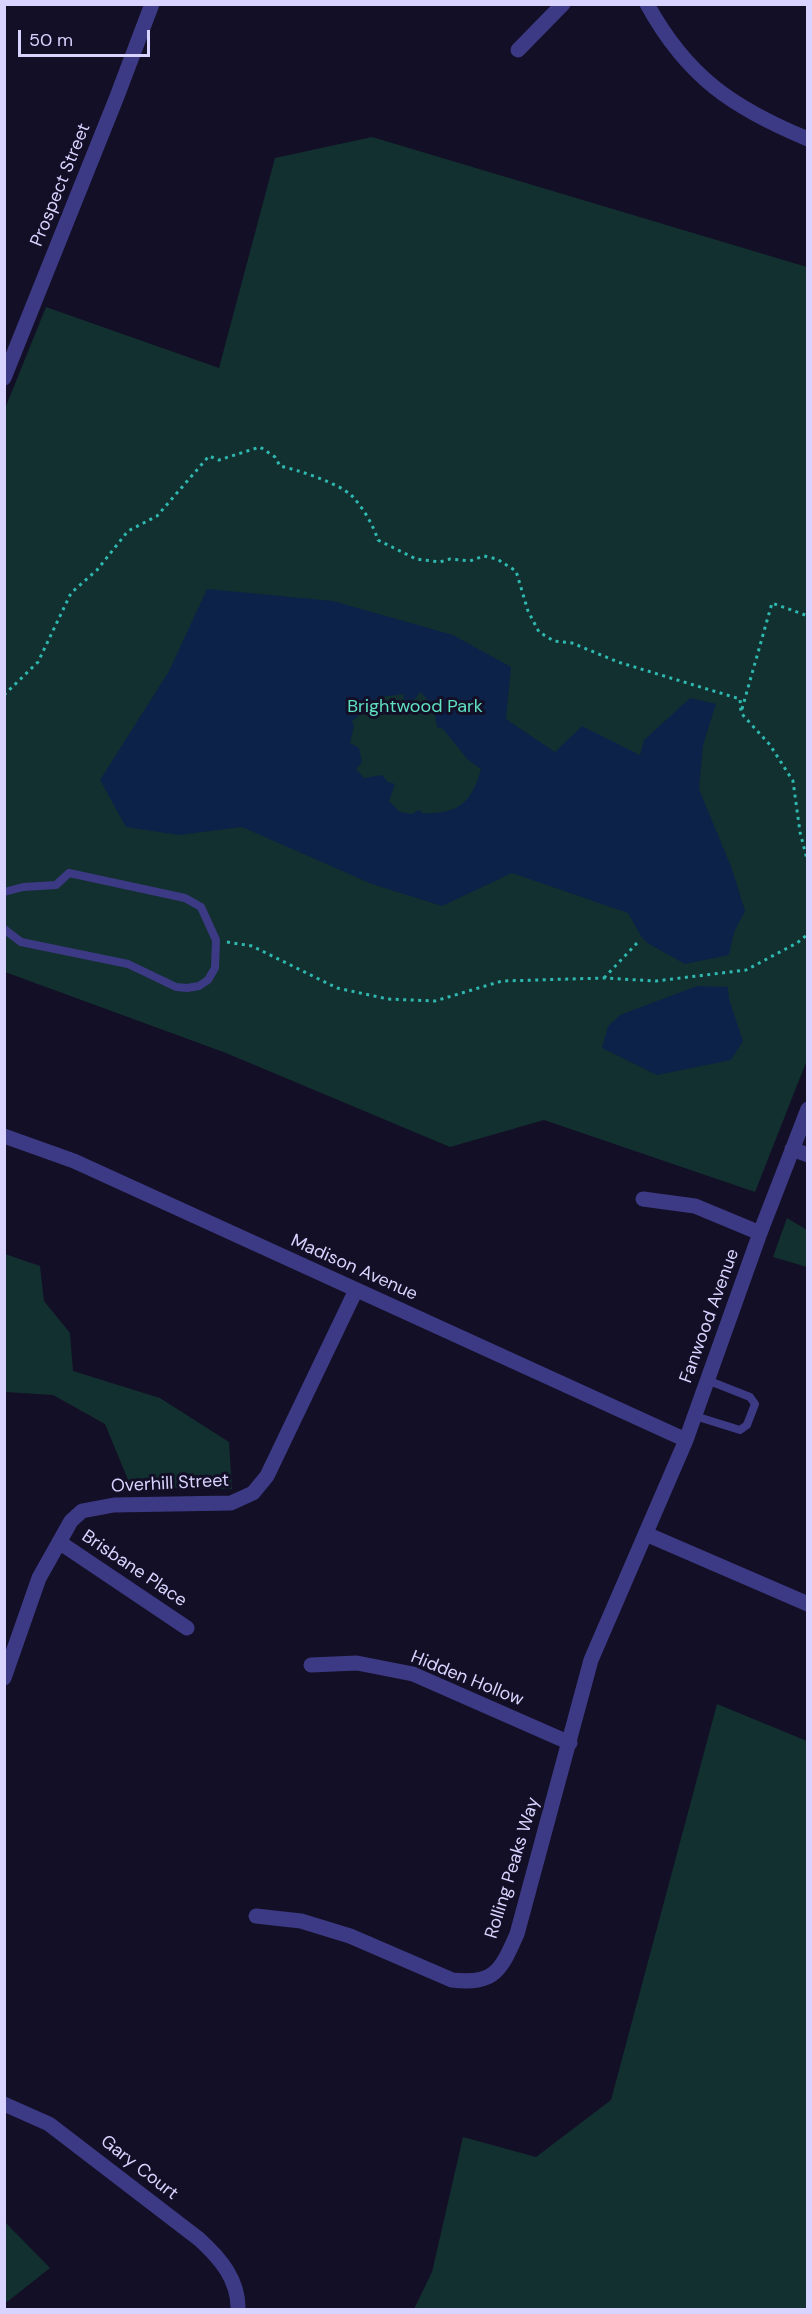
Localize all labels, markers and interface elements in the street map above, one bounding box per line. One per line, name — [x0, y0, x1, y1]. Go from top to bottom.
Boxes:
scale bar — [21, 18, 153, 56]
text: 50 m — [29, 28, 73, 52]
street label: Prospect Street — [26, 120, 96, 250]
park label: Brightwood Park — [347, 696, 483, 718]
street label: Madison Avenue — [287, 1230, 421, 1306]
street label: Fanwood Avenue — [676, 1246, 744, 1386]
street label: Overhill Street — [110, 1470, 230, 1498]
street label: Brisbane Place — [77, 1526, 191, 1612]
street label: Hidden Hollow — [408, 1647, 526, 1711]
street label: Rolling Peaks Way — [481, 1795, 545, 1941]
street label: Gary Court — [96, 2131, 182, 2205]

